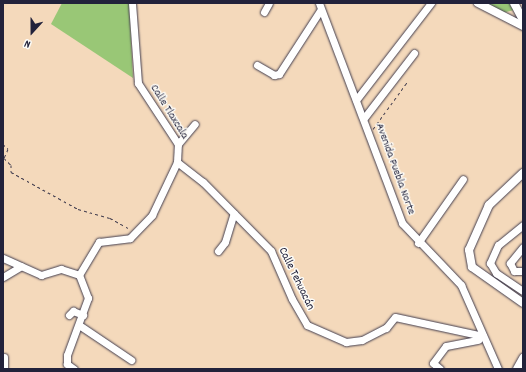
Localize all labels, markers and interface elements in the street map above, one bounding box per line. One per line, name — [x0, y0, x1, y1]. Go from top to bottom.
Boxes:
north arrow — [12, 12, 52, 52]
text: N — [22, 35, 33, 52]
street label: Calle Tlaxcala — [146, 82, 192, 142]
street label: Avenida Puebla Norte — [372, 121, 418, 217]
street label: Calle Tehuacán — [275, 245, 317, 313]

